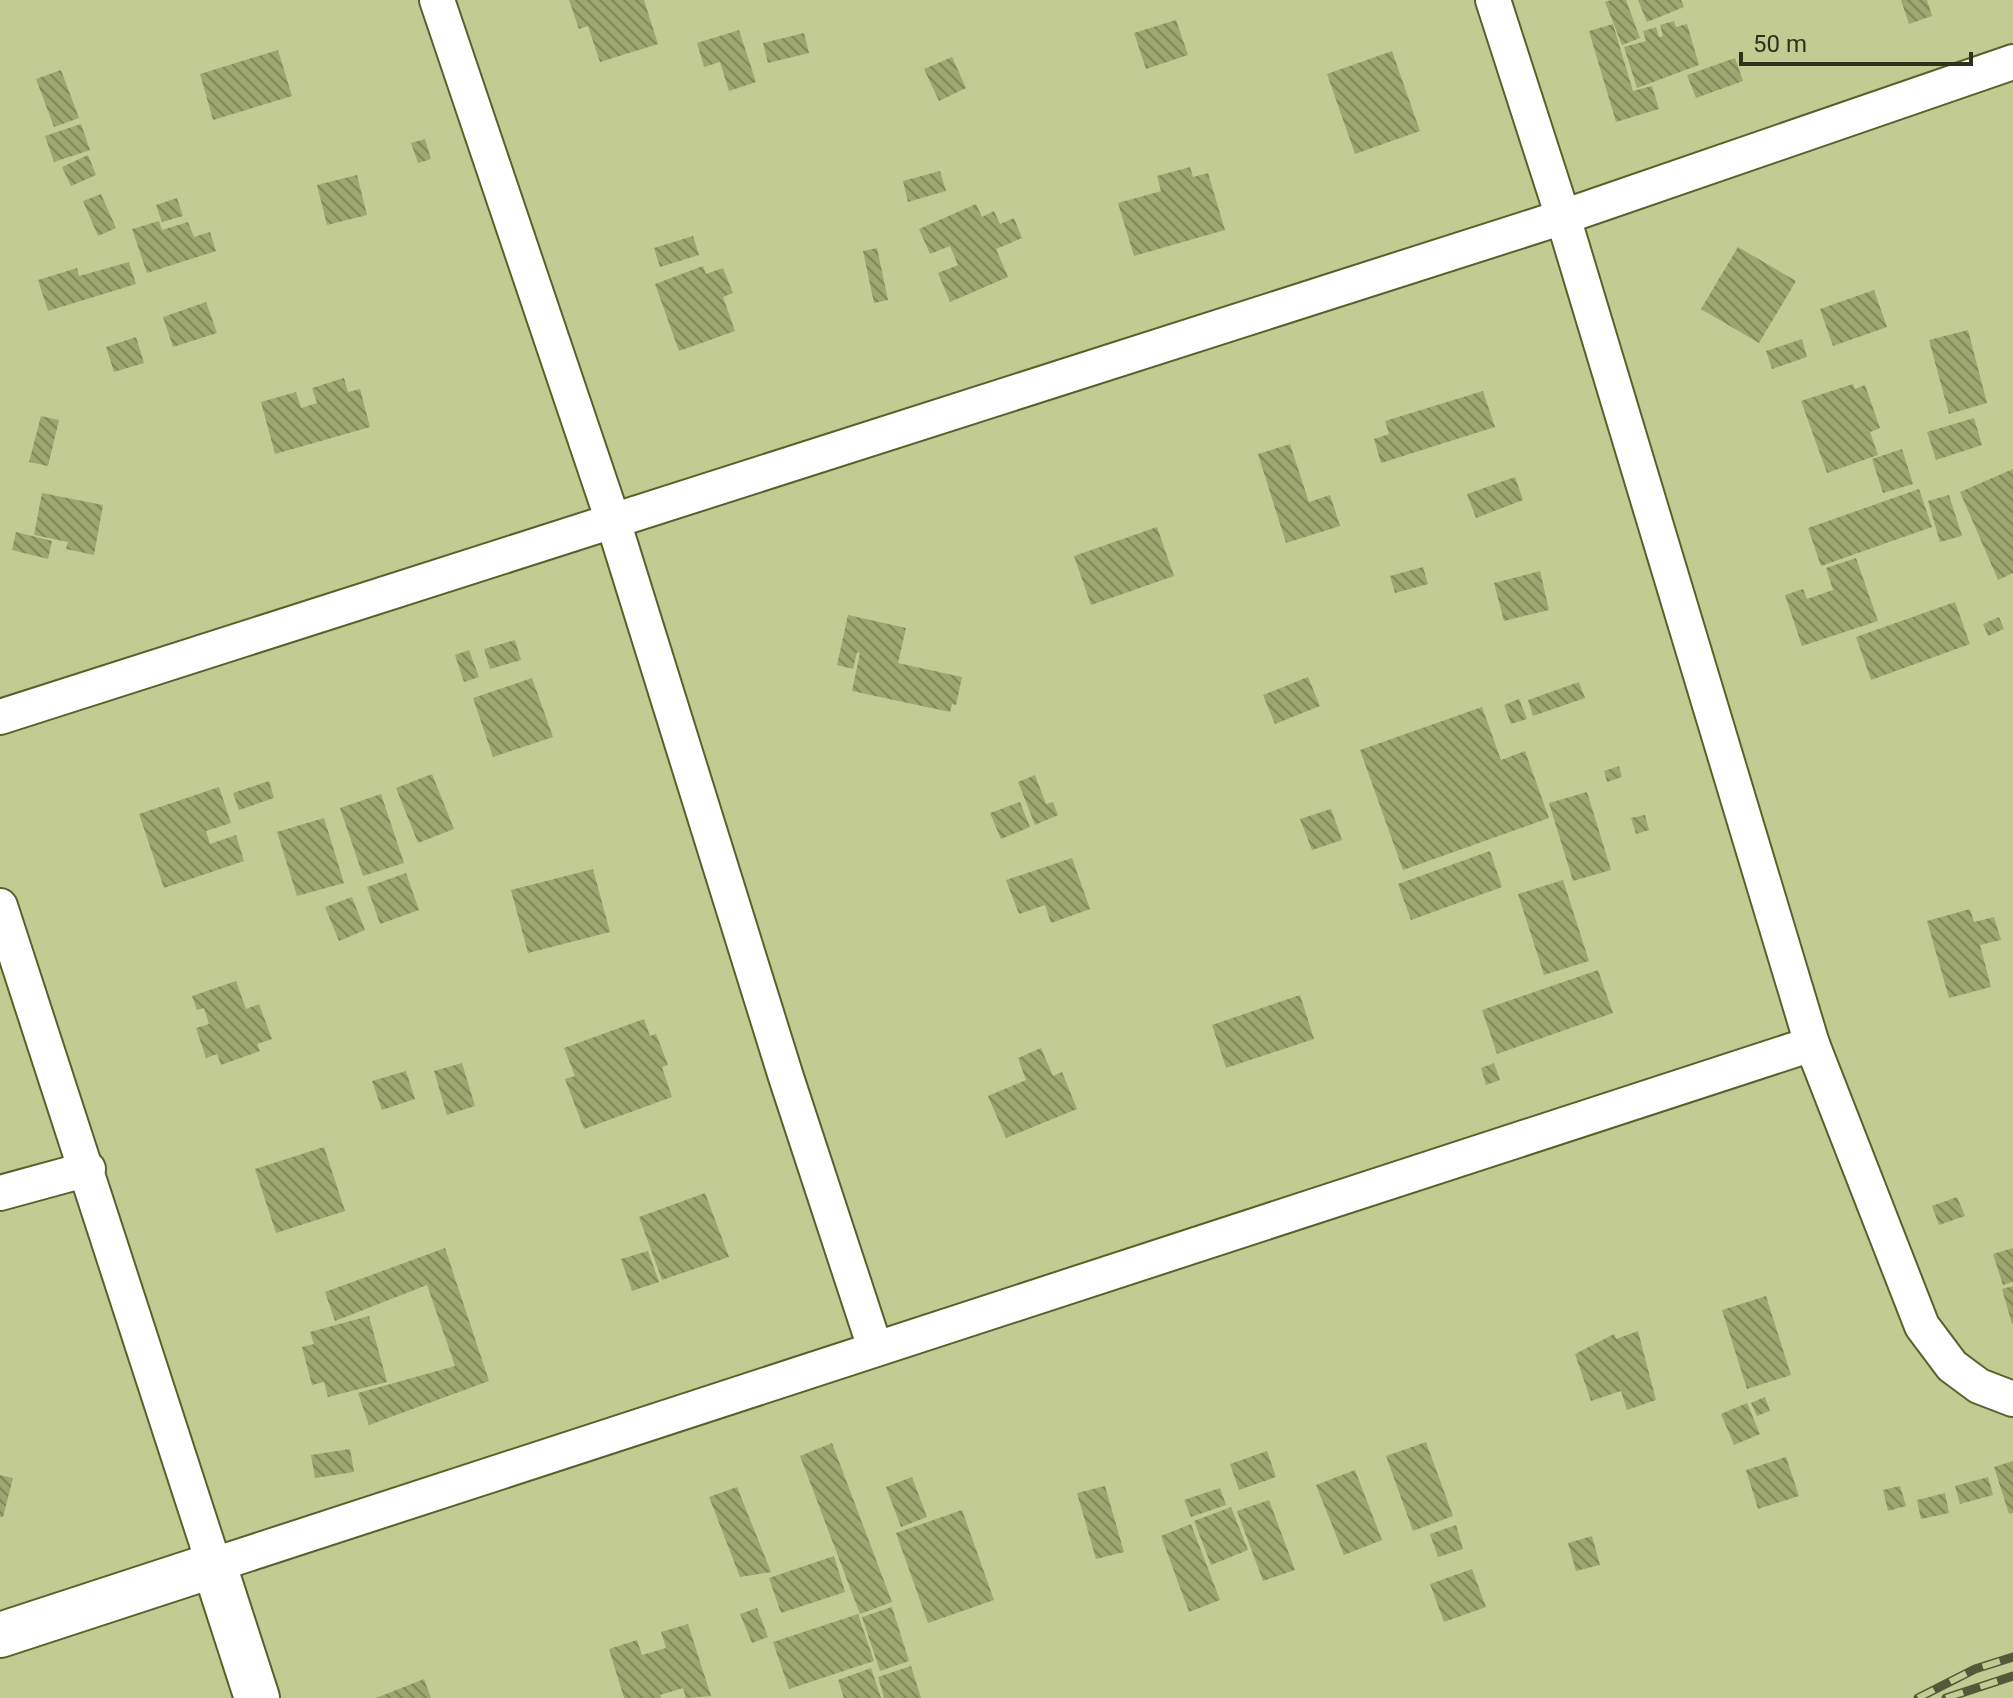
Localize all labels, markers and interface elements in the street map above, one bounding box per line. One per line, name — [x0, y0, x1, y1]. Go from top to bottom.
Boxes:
scale bar — [1741, 16, 1971, 66]
text: 50 m — [1753, 30, 1807, 58]

